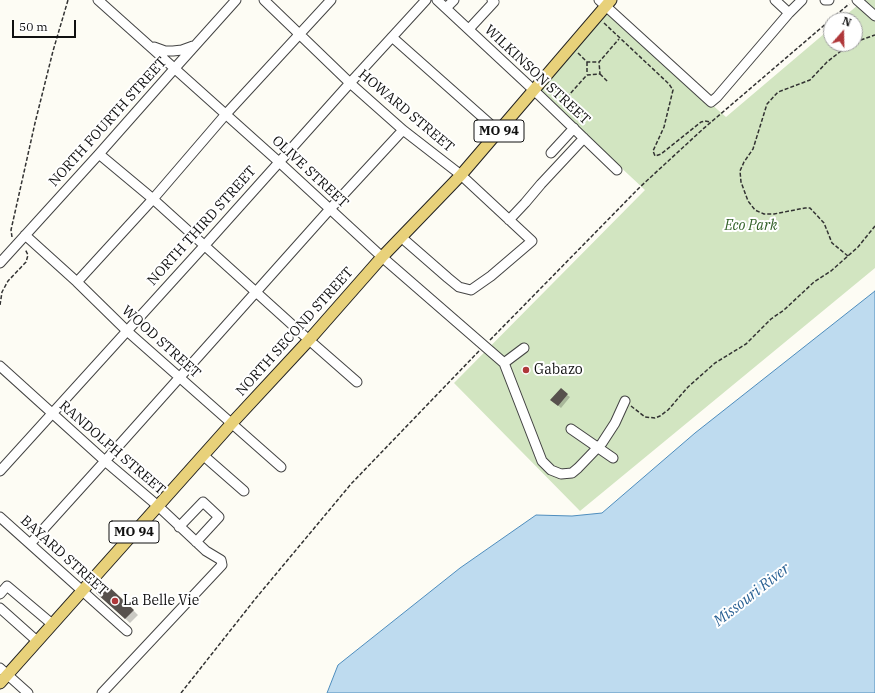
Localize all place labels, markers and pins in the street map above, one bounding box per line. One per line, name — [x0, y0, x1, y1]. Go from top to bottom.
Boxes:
place label: Gabazo — [534, 362, 583, 378]
marker: Gabazo — [521, 365, 531, 375]
place label: La Belle Vie — [123, 593, 199, 609]
marker: La Belle Vie — [110, 596, 120, 606]

